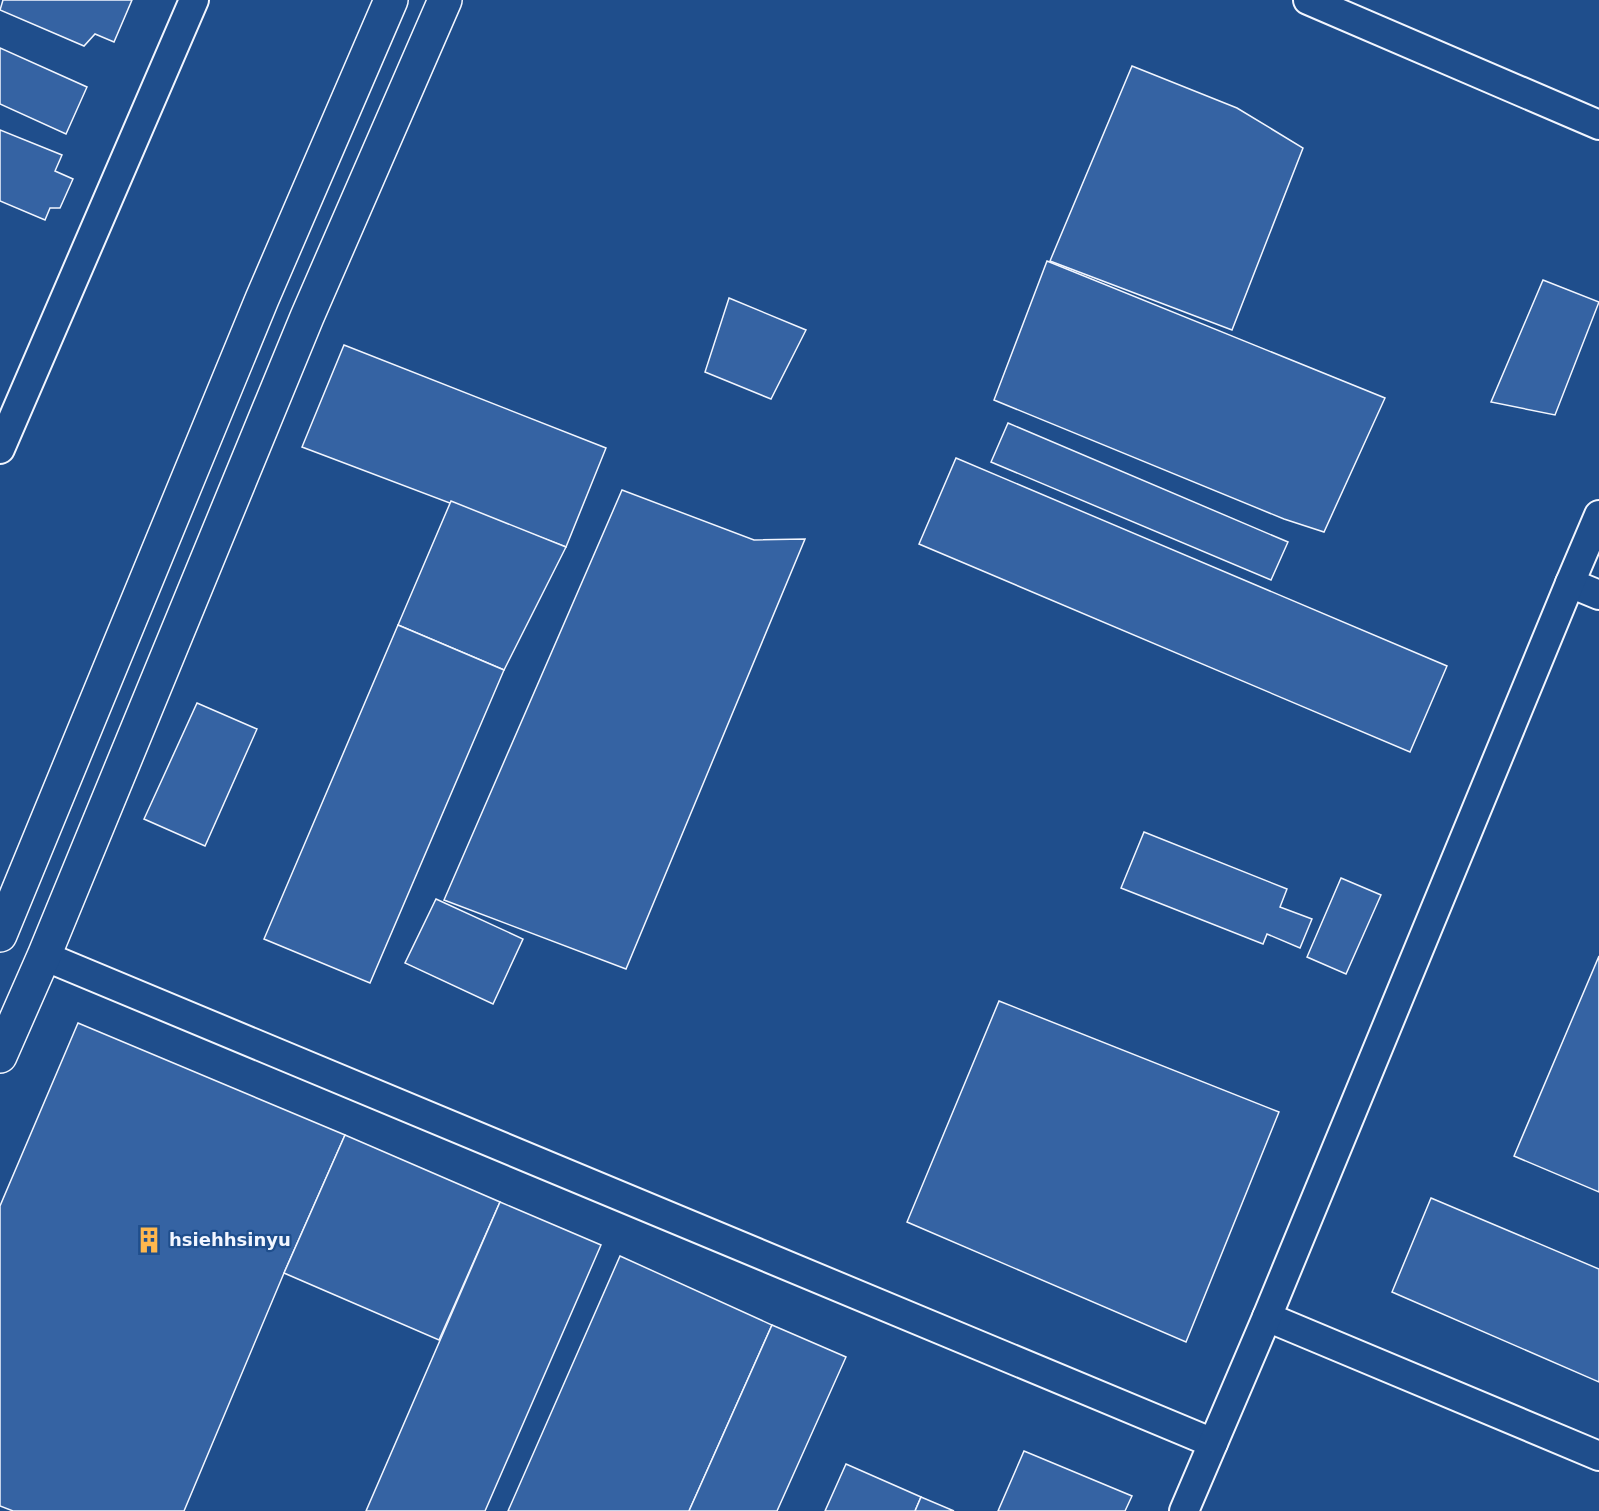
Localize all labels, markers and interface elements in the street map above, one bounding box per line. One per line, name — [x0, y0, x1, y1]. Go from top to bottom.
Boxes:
building icon: hsiehhsinyu — [134, 1225, 164, 1255]
place label: hsiehhsinyu — [169, 1229, 291, 1250]

